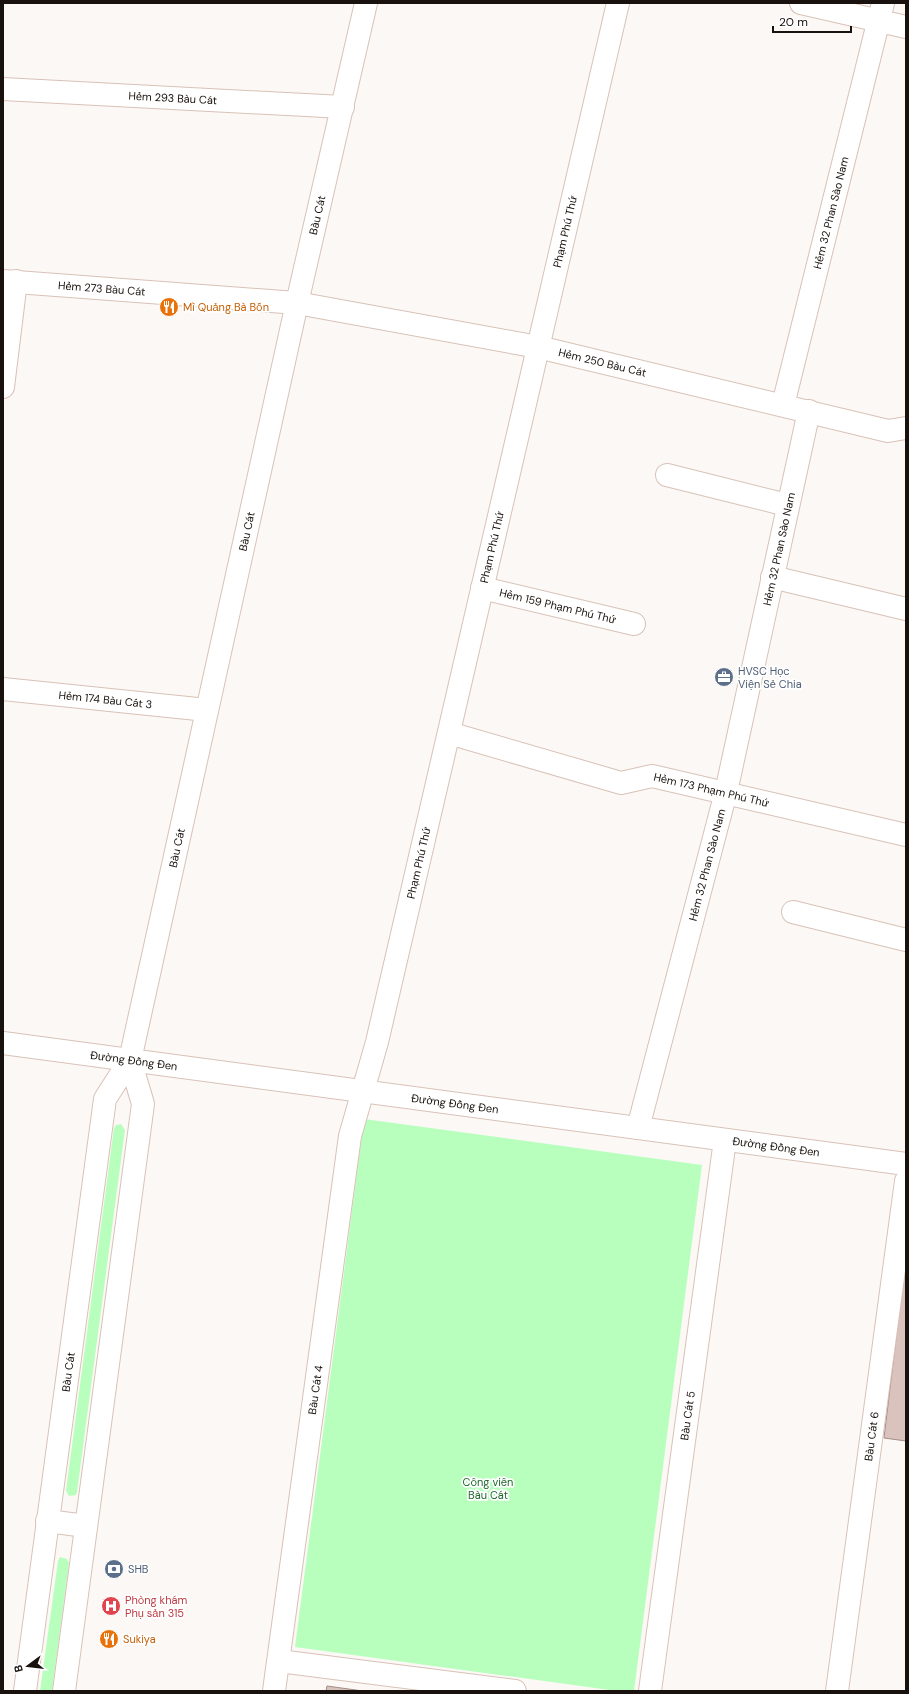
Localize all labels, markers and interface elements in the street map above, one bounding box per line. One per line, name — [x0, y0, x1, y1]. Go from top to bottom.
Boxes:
scale bar — [773, 8, 851, 34]
text: 20 m — [779, 14, 808, 30]
street label: Hẻm 293 Bàu Cát — [128, 89, 217, 107]
street label: Hẻm 32 Phan Sào Nam — [810, 155, 852, 271]
street label: Bàu Cát — [306, 194, 328, 236]
street label: Phạm Phú Thứ — [550, 194, 580, 269]
street label: Hẻm 273 Bàu Cát — [58, 278, 146, 299]
restaurant icon: Mì Quảng Bà Bốn — [158, 296, 180, 318]
place label: Mì Quảng Bà Bốn — [183, 300, 269, 314]
street label: Hẻm 250 Bàu Cát — [557, 345, 648, 380]
street label: Hẻm 32 Phan Sào Nam — [760, 491, 798, 607]
street label: Phạm Phú Thứ — [477, 509, 507, 584]
street label: Bàu Cát — [235, 510, 258, 552]
street label: Hẻm 159 Phạm Phú Thứ — [498, 585, 618, 627]
place label: HVSC Học Viện Sẻ Chia — [738, 664, 802, 691]
office icon: HVSC Học Viện Sẻ Chia — [713, 666, 735, 688]
street label: Hẻm 174 Bàu Cát 3 — [58, 688, 153, 711]
street label: Hẻm 173 Phạm Phú Thứ — [652, 770, 771, 810]
street label: Hẻm 32 Phan Sào Nam — [686, 807, 728, 922]
street label: Phạm Phú Thứ — [403, 825, 434, 900]
street label: Bàu Cát — [166, 827, 188, 869]
street label: Đường Đồng Đen — [89, 1048, 178, 1073]
street label: Đường Đồng Đen — [410, 1091, 499, 1116]
street label: Đường Đồng Đen — [732, 1134, 821, 1159]
street label: Bàu Cát — [59, 1351, 78, 1393]
street label: Bàu Cát 4 — [305, 1364, 326, 1415]
street label: Bàu Cát 5 — [677, 1390, 698, 1441]
street label: Bàu Cát 6 — [861, 1411, 882, 1462]
park label: Công viên Bàu Cát — [463, 1475, 513, 1502]
bank icon: SHB — [103, 1558, 125, 1580]
place label: SHB — [128, 1562, 149, 1576]
place label: Phòng khám Phụ sản 315 — [125, 1593, 187, 1620]
hospital icon: Phòng khám Phụ sản 315 — [100, 1595, 122, 1617]
restaurant icon: Sukiya — [98, 1628, 120, 1650]
place label: Sukiya — [123, 1632, 156, 1646]
north arrow — [8, 1646, 48, 1686]
text: B — [11, 1663, 26, 1674]

